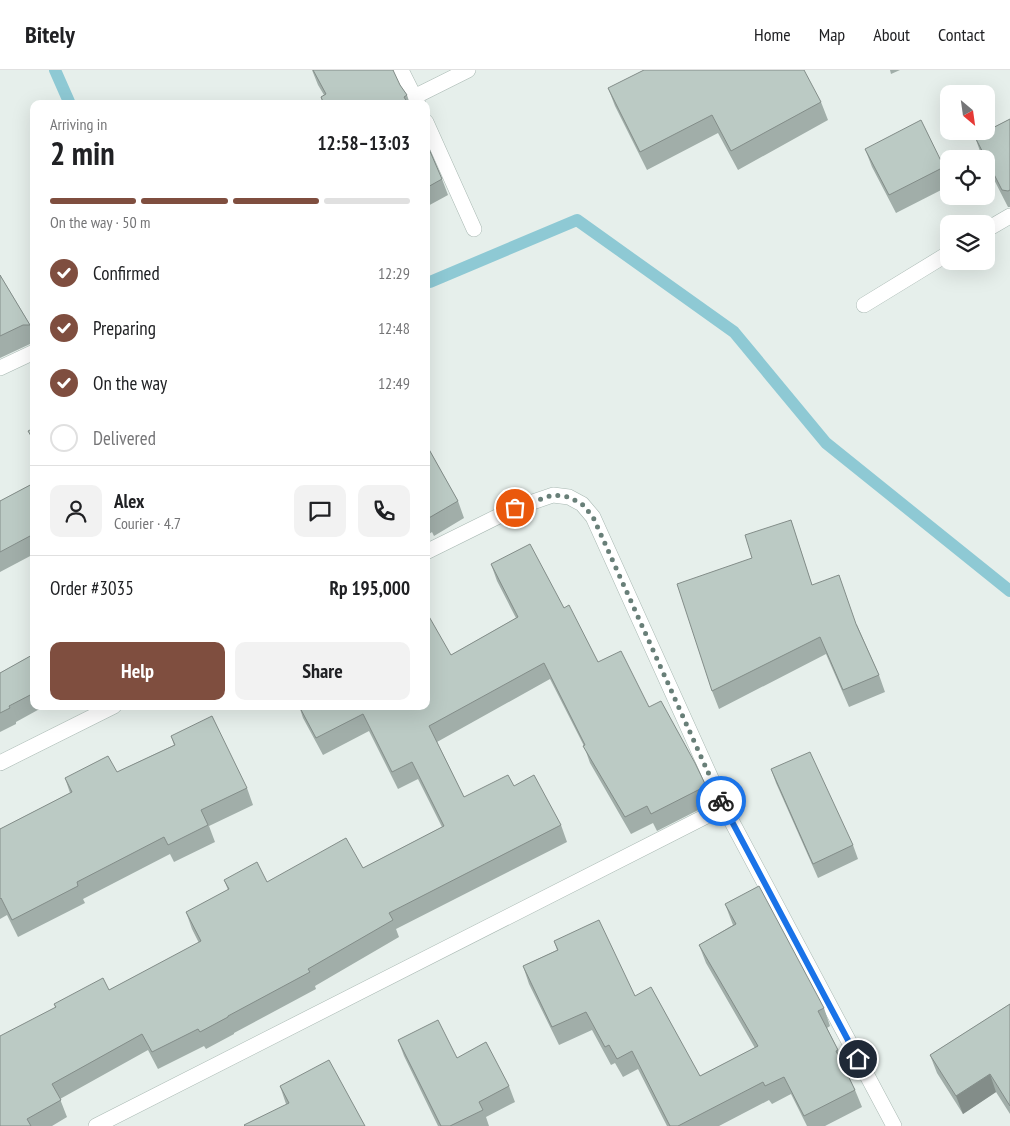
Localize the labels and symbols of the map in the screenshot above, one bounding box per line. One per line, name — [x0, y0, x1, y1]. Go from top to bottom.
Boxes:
north arrow — [940, 85, 995, 140]
pin — [494, 487, 536, 529]
courier — [696, 776, 746, 826]
pin — [837, 1038, 879, 1080]

